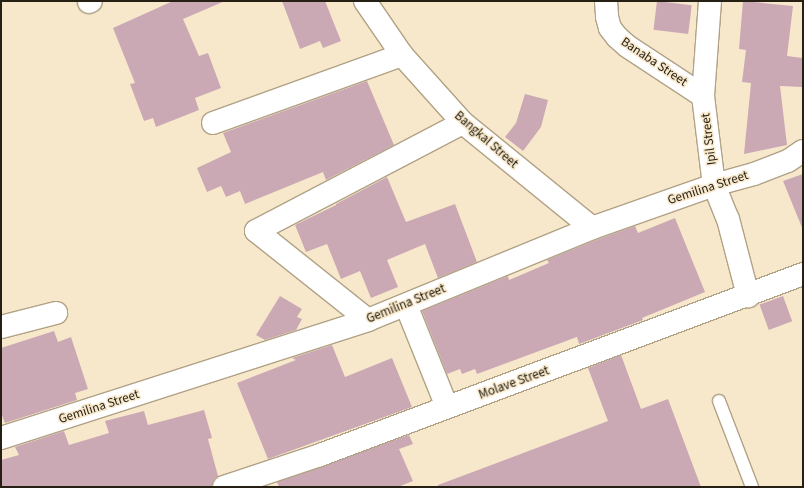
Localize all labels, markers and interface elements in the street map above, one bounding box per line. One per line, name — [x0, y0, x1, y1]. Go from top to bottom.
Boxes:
street label: Banaba Street — [618, 34, 690, 90]
street label: Bangkal Street — [451, 108, 521, 172]
street label: Ipil Street — [698, 112, 720, 166]
street label: Gemilina Street — [666, 168, 750, 208]
street label: Gemilina Street — [364, 281, 448, 327]
street label: Molave Street — [477, 363, 551, 403]
street label: Gemilina Street — [57, 387, 141, 427]

